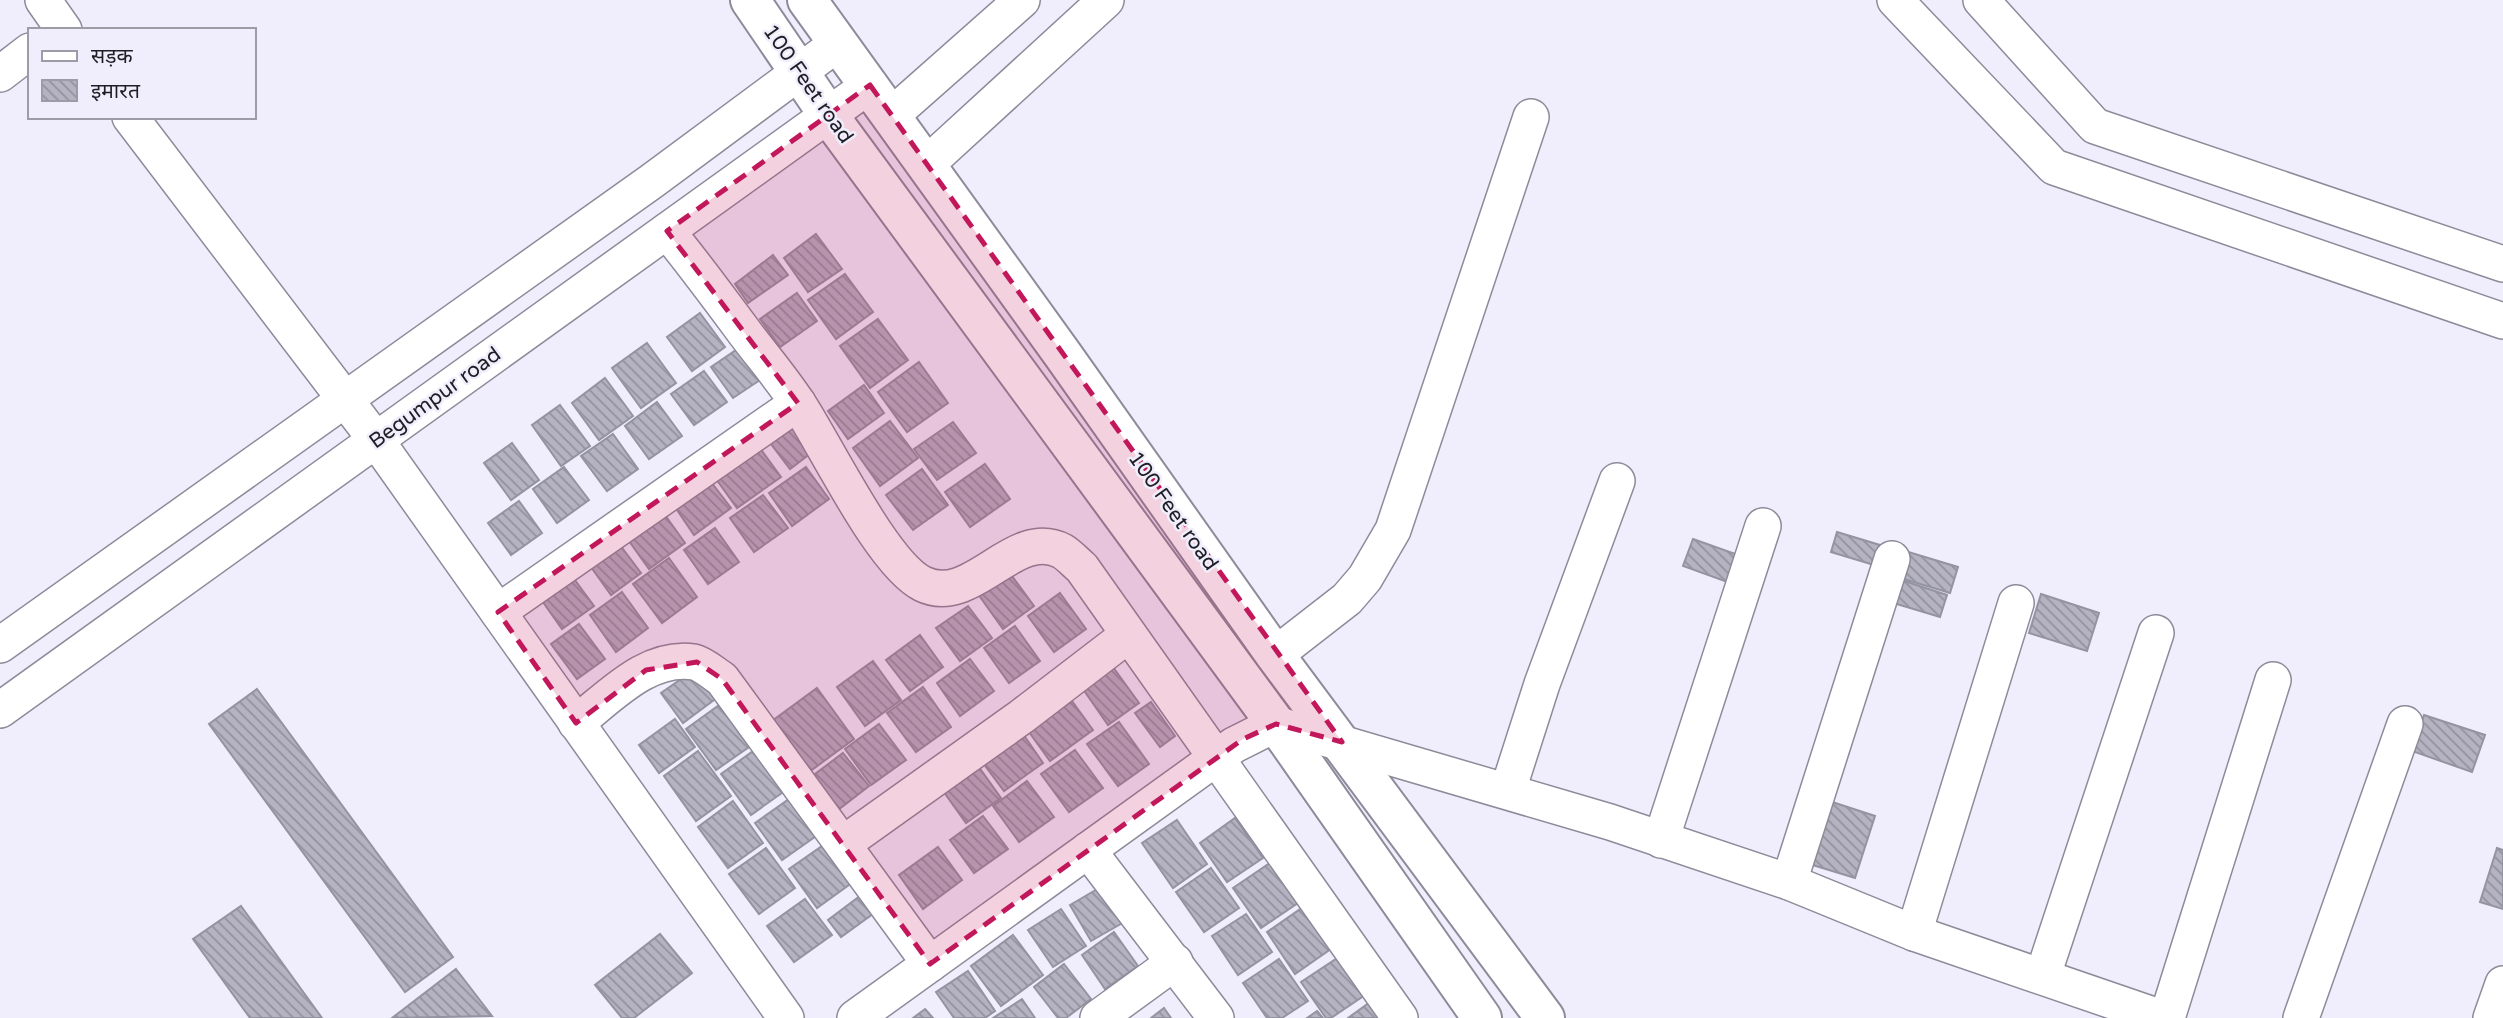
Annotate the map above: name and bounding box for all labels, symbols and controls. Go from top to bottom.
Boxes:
street label: 100 Feet road [758,20,858,148]
legend [28,28,256,119]
text: सड़क [91,44,133,69]
text: इमारत [91,79,141,104]
street label: Begumpur road [364,342,506,454]
street label: 100 Feet road [1123,447,1223,575]

